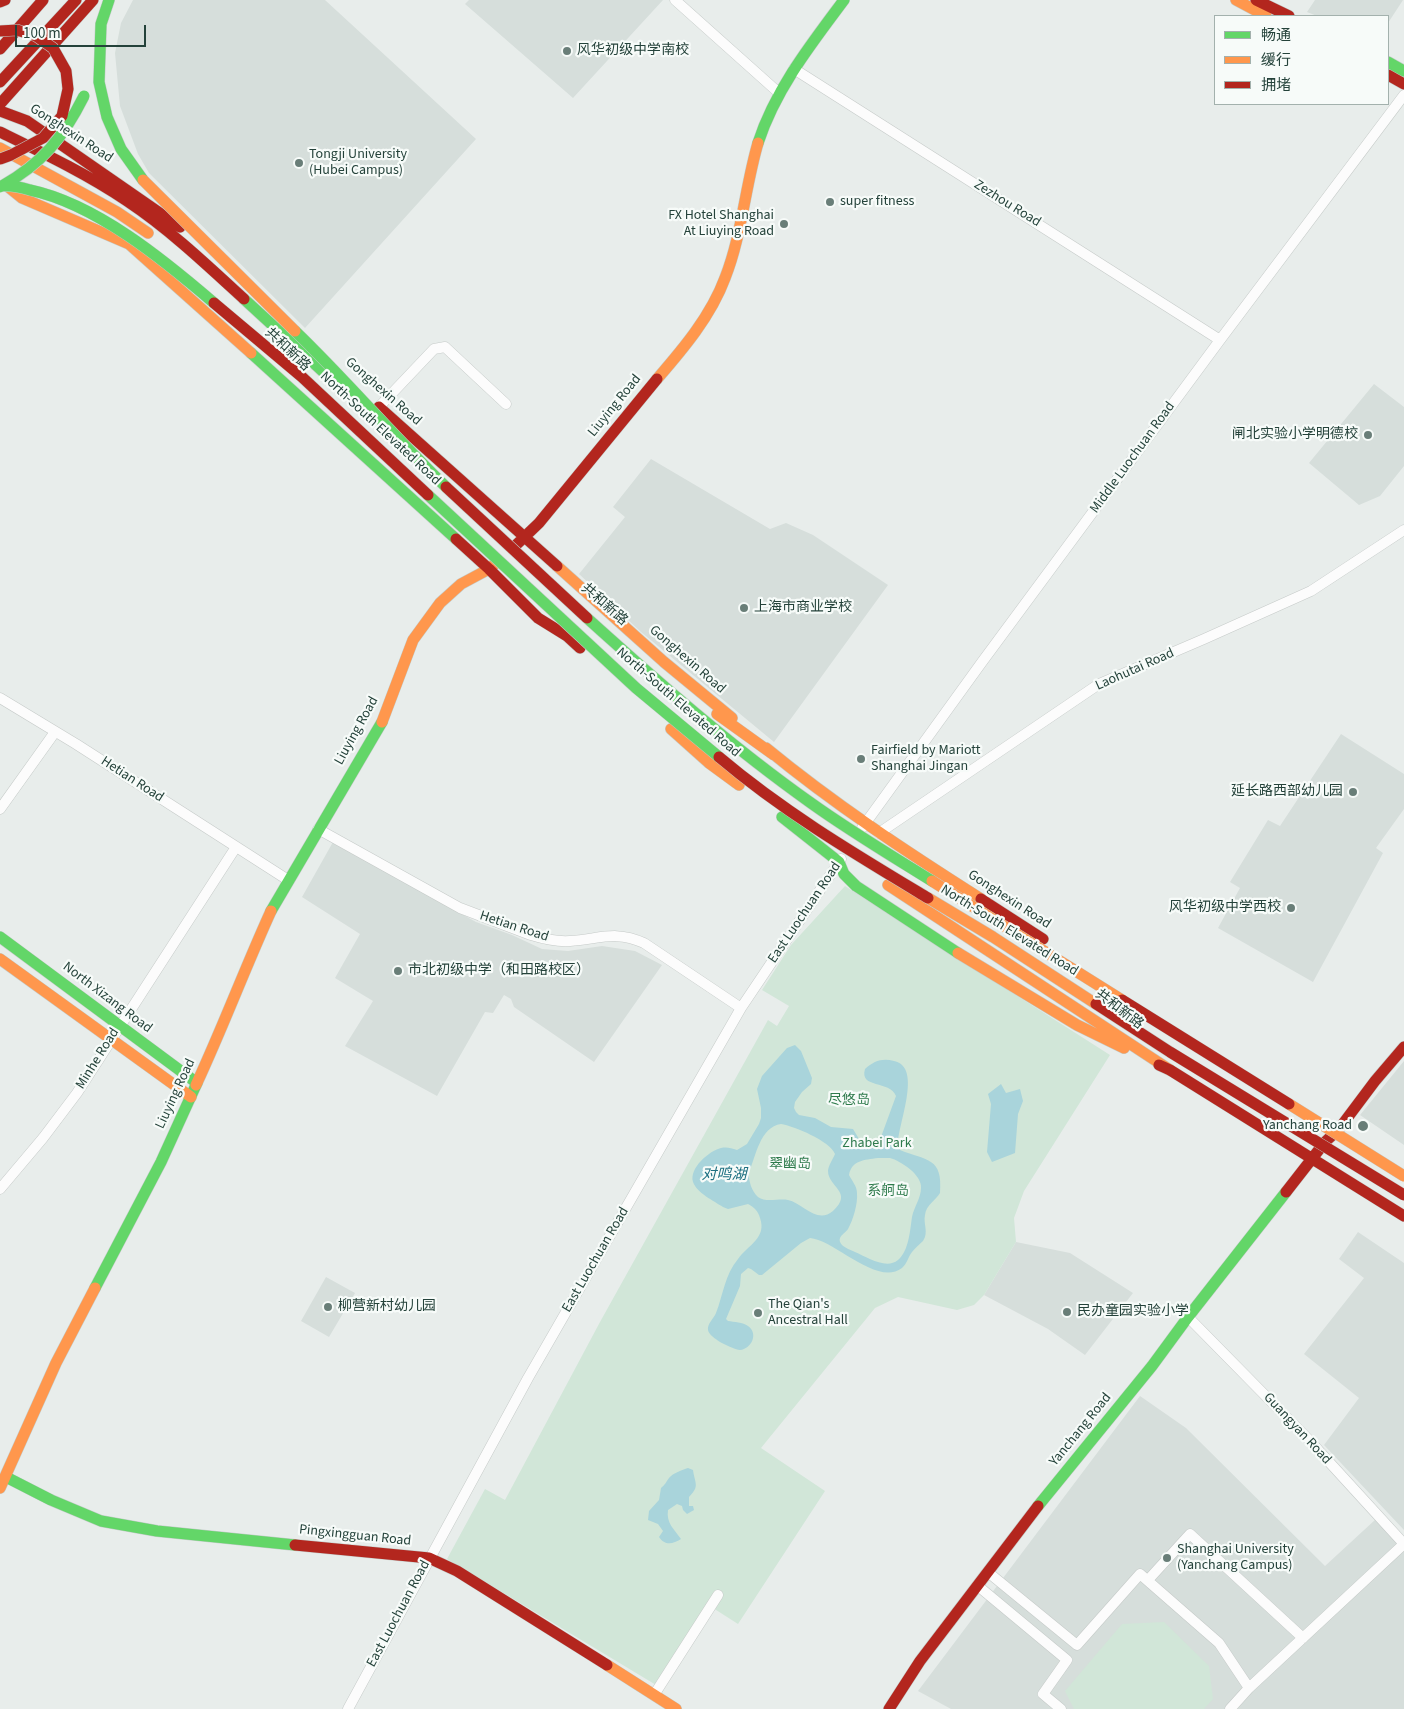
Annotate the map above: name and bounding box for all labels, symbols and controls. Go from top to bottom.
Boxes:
scale bar [18,15,149,47]
legend [1214,15,1389,105]
text: 100 m [23,23,61,44]
text: 畅通 [1261,25,1291,46]
place label: 风华初级中学南校 [577,43,689,59]
marker: 风华初级中学南校 [561,45,573,57]
text: 缓行 [1261,50,1291,71]
text: 拥堵 [1261,75,1291,96]
street label: Gonghexin Road [26,101,116,167]
place label: Tongji University (Hubei Campus) [309,147,407,180]
marker: Tongji University (Hubei Campus) [293,157,305,169]
street label: Zezhou Road [970,177,1044,231]
place label: super fitness [840,194,914,210]
marker: super fitness [824,196,836,208]
place label: FX Hotel Shanghai At Liuying Road [668,208,774,240]
marker: FX Hotel Shanghai At Liuying Road [778,218,790,230]
street label: 共和新路 [261,325,313,375]
street label: Gonghexin Road [341,354,425,430]
street label: North-South Elevated Road [316,369,444,489]
street label: Liuying Road [585,371,645,441]
street label: Middle Luochuan Road [1087,399,1179,517]
place label: 闸北实验小学明德校 [1232,427,1358,443]
marker: 闸北实验小学明德校 [1362,429,1374,441]
street label: 共和新路 [577,580,631,630]
place label: 上海市商业学校 [754,600,852,616]
marker: 上海市商业学校 [738,602,750,614]
street label: Gonghexin Road [645,622,729,698]
street label: North-South Elevated Road [612,645,744,761]
street label: Laohutai Road [1093,645,1177,695]
street label: Liuying Road [331,694,383,768]
place label: Fairfield by Mariott Shanghai Jingan [871,743,981,776]
street label: Hetian Road [97,753,167,807]
marker: Fairfield by Mariott Shanghai Jingan [855,753,867,765]
place label: 延长路西部幼儿园 [1231,784,1343,800]
marker: 延长路西部幼儿园 [1347,786,1359,798]
street label: East Luochuan Road [765,859,845,967]
street label: Gonghexin Road [964,867,1054,933]
street label: North-South Elevated Road [937,882,1081,980]
place label: 风华初级中学西校 [1169,900,1281,916]
marker: 风华初级中学西校 [1285,902,1297,914]
street label: Hetian Road [477,908,551,946]
street label: North Xizang Road [59,959,155,1037]
place label: 市北初级中学（和田路校区） [408,963,590,979]
marker: 市北初级中学（和田路校区） [392,965,404,977]
street label: 共和新路 [1092,986,1146,1034]
street label: Minhe Road [73,1025,123,1093]
street label: Liuying Road [152,1056,200,1132]
park label: 尽悠岛 [828,1093,870,1109]
place label: Yanchang Road [1263,1118,1352,1134]
marker: Yanchang Road [1356,1119,1370,1133]
park label: Zhabei Park [842,1136,912,1152]
park label: 翠幽岛 [769,1157,811,1173]
water label: 对鸣湖 [702,1167,746,1185]
park label: 系舸岛 [867,1184,909,1200]
street label: East Luochuan Road [559,1204,633,1316]
place label: The Qian's Ancestral Hall [768,1297,848,1330]
place label: 柳营新村幼儿园 [338,1299,436,1315]
marker: 柳营新村幼儿园 [322,1301,334,1313]
place label: 民办童园实验小学 [1077,1304,1189,1320]
marker: 民办童园实验小学 [1061,1306,1073,1318]
marker: The Qian's Ancestral Hall [752,1307,764,1319]
street label: Yanchang Road [1046,1390,1116,1470]
street label: Guangyan Road [1259,1390,1335,1468]
street label: Pingxingguan Road [298,1522,412,1550]
place label: Shanghai University (Yanchang Campus) [1177,1542,1294,1574]
marker: Shanghai University (Yanchang Campus) [1161,1552,1173,1564]
street label: East Luochuan Road [364,1558,434,1670]

